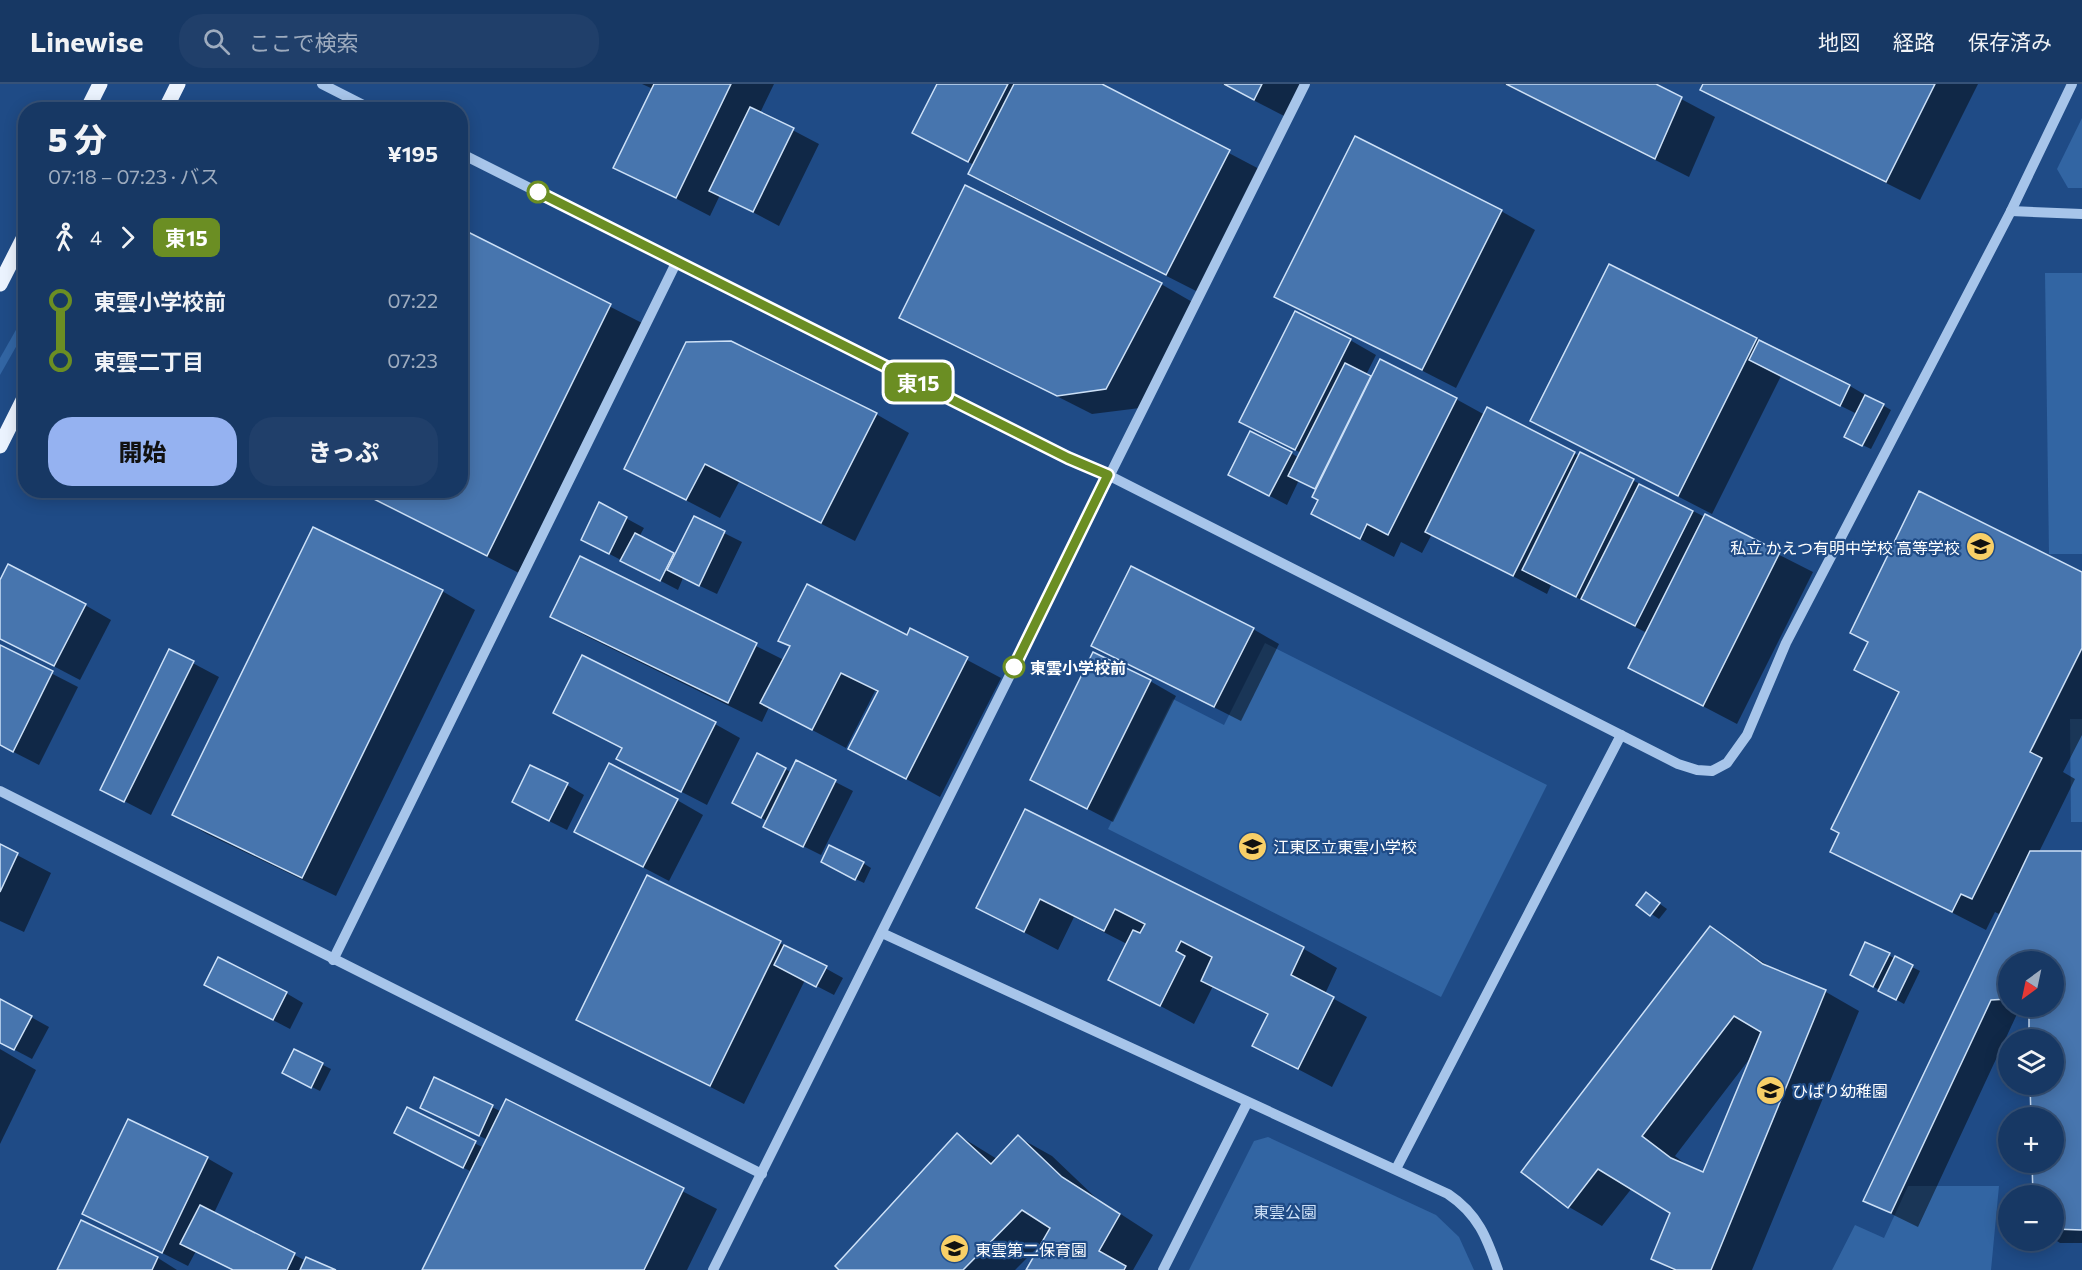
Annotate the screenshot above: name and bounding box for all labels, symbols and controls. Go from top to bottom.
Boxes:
search box [179,14,599,68]
text: Linewise [30,24,143,58]
icon: search [200,25,233,58]
text: ここで検索 [248,29,358,56]
text: 地図 [1818,29,1860,54]
text: 経路 [1893,29,1935,54]
text: 保存済み [1968,29,2052,54]
text: 5 分 [48,118,107,159]
text: ¥195 [388,140,438,167]
text: 07:18 – 07:23 · バス [48,164,220,188]
unlabelled marker [527,181,549,203]
icon: walk [48,221,81,254]
icon: forward [111,221,144,254]
text: 4 [90,225,102,249]
text: 東15 [165,225,208,250]
text: 東雲小学校前 [94,288,226,315]
text: 07:22 [388,288,438,312]
text: 東雲二丁目 [94,348,204,375]
text: 07:23 [387,348,438,372]
line badge: 東15 [884,362,952,402]
text: 東15 [897,370,939,395]
button: 開始 [48,417,237,486]
button: きっぷ [249,417,438,486]
school or university icon: 私立 かえつ有明中学校 高等学校 [1965,531,1997,563]
place label: 私立 かえつ有明中学校 高等学校 [1730,538,1960,557]
marker: 東雲小学校前 [1003,656,1025,678]
place label: 東雲小学校前 [1030,658,1126,677]
school or university icon: 江東区立東雲小学校 [1236,830,1268,862]
place label: 江東区立東雲小学校 [1273,837,1417,856]
north arrow [1998,951,2064,1017]
map controls [1998,951,2064,1251]
button: layers [1998,1029,2064,1095]
school or university icon: ひばり幼稚園 [1755,1074,1787,1106]
place label: ひばり幼稚園 [1792,1081,1888,1100]
button: + [1998,1107,2064,1173]
button: − [1998,1185,2064,1251]
park label: 東雲公園 [1253,1202,1317,1221]
school or university icon: 東雲第二保育園 [938,1233,970,1265]
place label: 東雲第二保育園 [975,1240,1087,1259]

